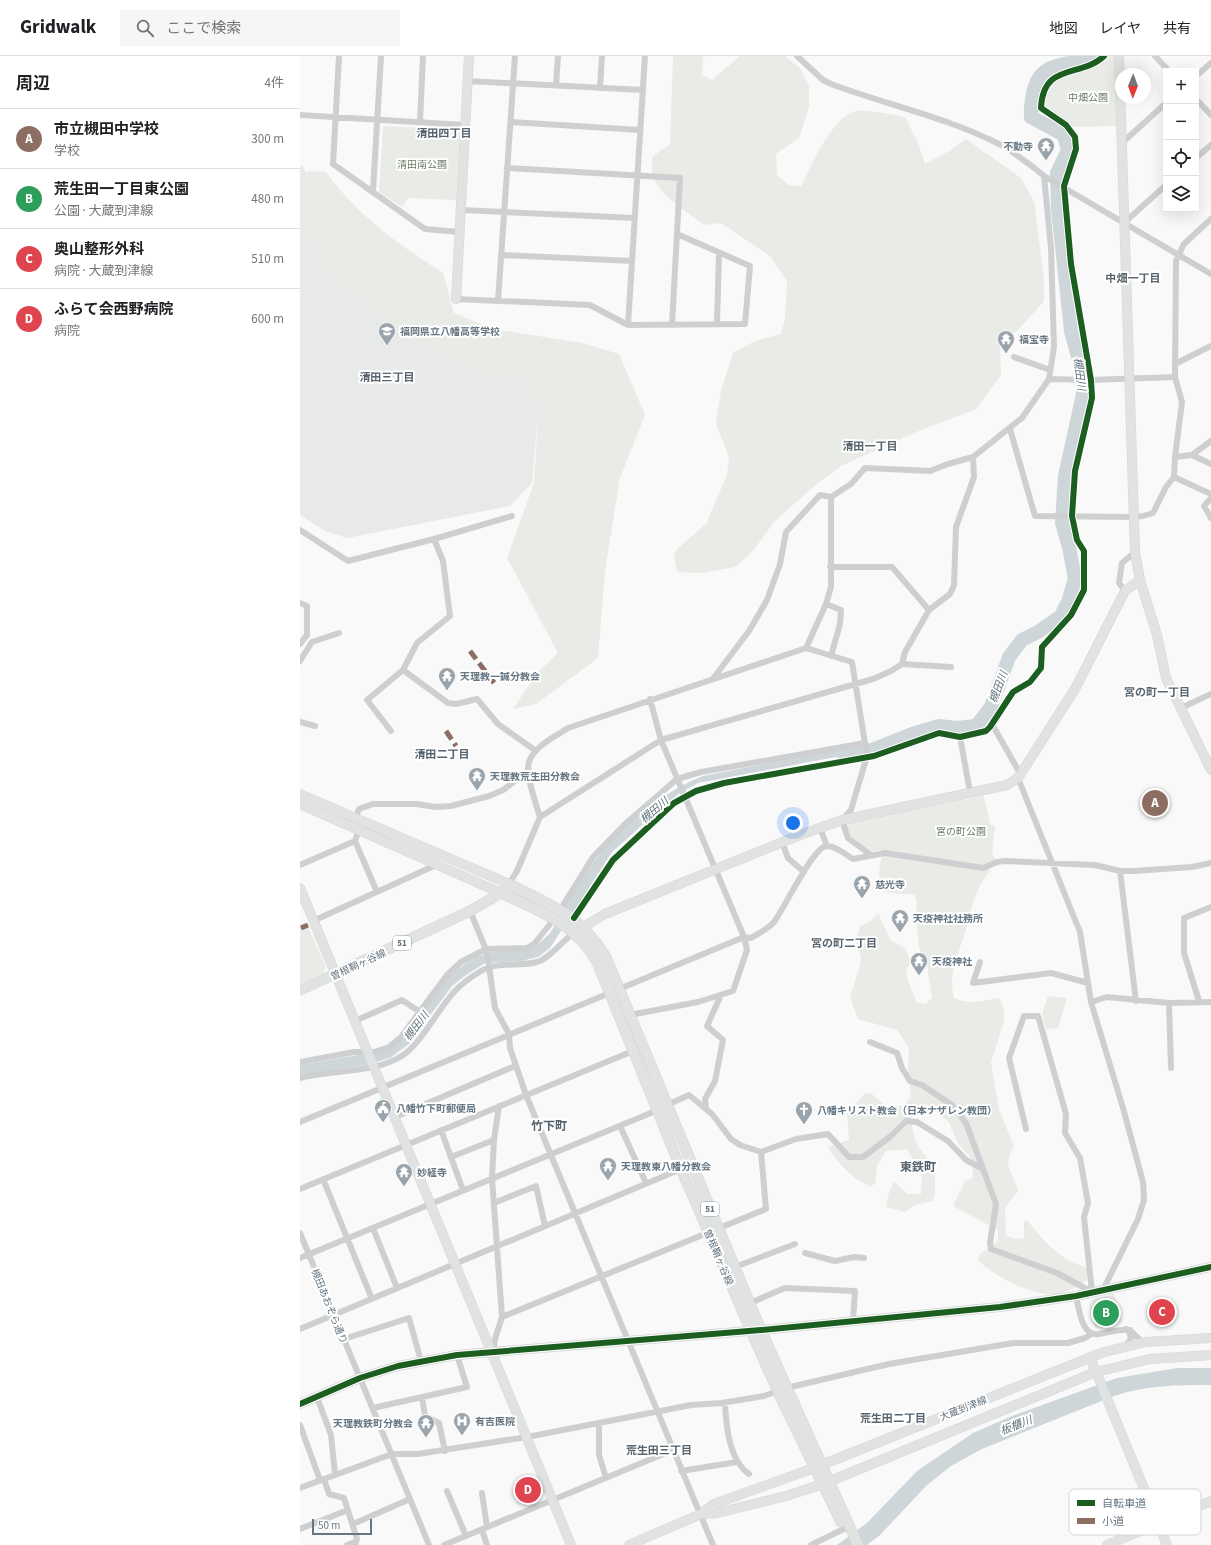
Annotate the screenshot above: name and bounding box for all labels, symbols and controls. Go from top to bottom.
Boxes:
search box [120,10,400,46]
text: Gridwalk [20,14,96,41]
icon: search [134,17,156,39]
text: ここで検索 [166,18,241,39]
text: 地図 [1049,19,1077,39]
text: レイヤ [1099,19,1141,39]
text: 共有 [1163,19,1191,39]
north arrow [1115,68,1151,104]
map controls [1163,68,1199,212]
button: + [1163,68,1199,104]
text: 周辺 [16,72,50,96]
text: 4件 [265,74,284,92]
park label: 中畑公園 [1068,91,1108,105]
button: − [1163,104,1199,140]
text: 市立槻田中学校 [54,119,159,140]
district label: 清田四丁目 [417,126,472,141]
text: A [25,130,33,148]
text: 300 m [251,130,284,148]
temple icon: 不動寺 [1036,136,1056,161]
place label: 不動寺 [1003,140,1033,154]
button: locate [1163,140,1199,176]
text: 学校 [54,142,80,160]
park label: 清田南公園 [397,158,447,172]
button: layers [1163,176,1199,212]
text: 荒生田一丁目東公園 [54,179,189,200]
text: B [25,190,33,208]
text: 480 m [251,190,284,208]
text: 公園 · 大蔵到津線 [54,202,153,220]
text: 奥山整形外科 [54,239,144,260]
text: C [25,250,33,268]
text: 510 m [251,250,284,268]
text: 病院 · 大蔵到津線 [54,262,153,280]
district label: 中畑一丁目 [1106,271,1161,286]
text: ふらて会西野病院 [54,299,174,320]
text: D [25,310,33,328]
text: 600 m [251,310,284,328]
school or university icon: 福岡県立八幡高等学校 [377,321,397,346]
text: 病院 [54,322,80,340]
place label: 福岡県立八幡高等学校 [400,325,500,339]
temple icon: 福宝寺 [996,329,1016,354]
place label: 福宝寺 [1019,333,1049,347]
water label: 槻田川 [1070,357,1089,392]
district label: 清田三丁目 [360,370,415,385]
district label: 清田一丁目 [843,439,898,454]
temple icon: 天理教一誠分教会 [437,666,457,691]
water label: 槻田川 [986,668,1012,705]
place label: 天理教一誠分教会 [460,670,540,684]
district label: 宮の町一丁目 [1124,685,1190,700]
district label: 清田二丁目 [415,747,470,762]
temple icon: 天理教荒生田分教会 [467,766,487,791]
place label: 天理教荒生田分教会 [490,770,580,784]
pin: A [1142,788,1168,818]
water label: 槻田川 [637,793,672,827]
your location [783,813,803,833]
park label: 宮の町公園 [936,825,986,839]
temple icon: 慈光寺 [852,874,872,899]
place label: 慈光寺 [875,878,905,892]
temple icon: 天疫神社社務所 [890,908,910,933]
place label: 天疫神社社務所 [913,912,983,926]
road number: 51 [393,936,411,950]
district label: 宮の町二丁目 [811,936,877,951]
street label: 曽根鞘ヶ谷線 [328,946,389,984]
temple icon: 天疫神社 [909,951,929,976]
place label: 天疫神社 [932,955,973,969]
water label: 槻田川 [400,1008,433,1044]
public building icon: 八幡竹下町郵便局 [373,1098,393,1123]
church icon: 八幡キリスト教会（日本ナザレン教団） [794,1100,814,1125]
place label: 八幡竹下町郵便局 [396,1102,476,1116]
place label: 八幡キリスト教会（日本ナザレン教団） [817,1104,997,1118]
district label: 竹下町 [531,1118,567,1135]
temple icon: 天理教東八幡分教会 [598,1156,618,1181]
district label: 東鉄町 [900,1159,936,1176]
place label: 天理教東八幡分教会 [621,1160,711,1174]
temple icon: 妙経寺 [394,1162,414,1187]
place label: 妙経寺 [417,1166,447,1180]
road number: 51 [701,1202,719,1216]
street label: 曽根鞘ヶ谷線 [700,1227,736,1288]
street label: 槻田あおぞら通り [308,1267,351,1346]
pin: C [1149,1297,1175,1327]
pin: B [1093,1298,1119,1328]
street label: 大蔵到津線 [938,1393,989,1425]
hospital icon: 有吉医院 [452,1411,472,1436]
district label: 荒生田二丁目 [860,1411,926,1426]
water label: 板櫃川 [998,1412,1035,1438]
temple icon: 天理教鉄町分教会 [416,1413,436,1438]
place label: 有吉医院 [475,1415,515,1429]
place label: 天理教鉄町分教会 [333,1417,413,1431]
district label: 荒生田三丁目 [626,1443,692,1458]
pin: D [515,1475,541,1505]
legend [1069,1489,1201,1535]
text: 自転車道 [1102,1496,1146,1511]
text: 小道 [1102,1514,1124,1529]
scale bar [312,1517,372,1536]
text: 50 m [318,1518,340,1533]

